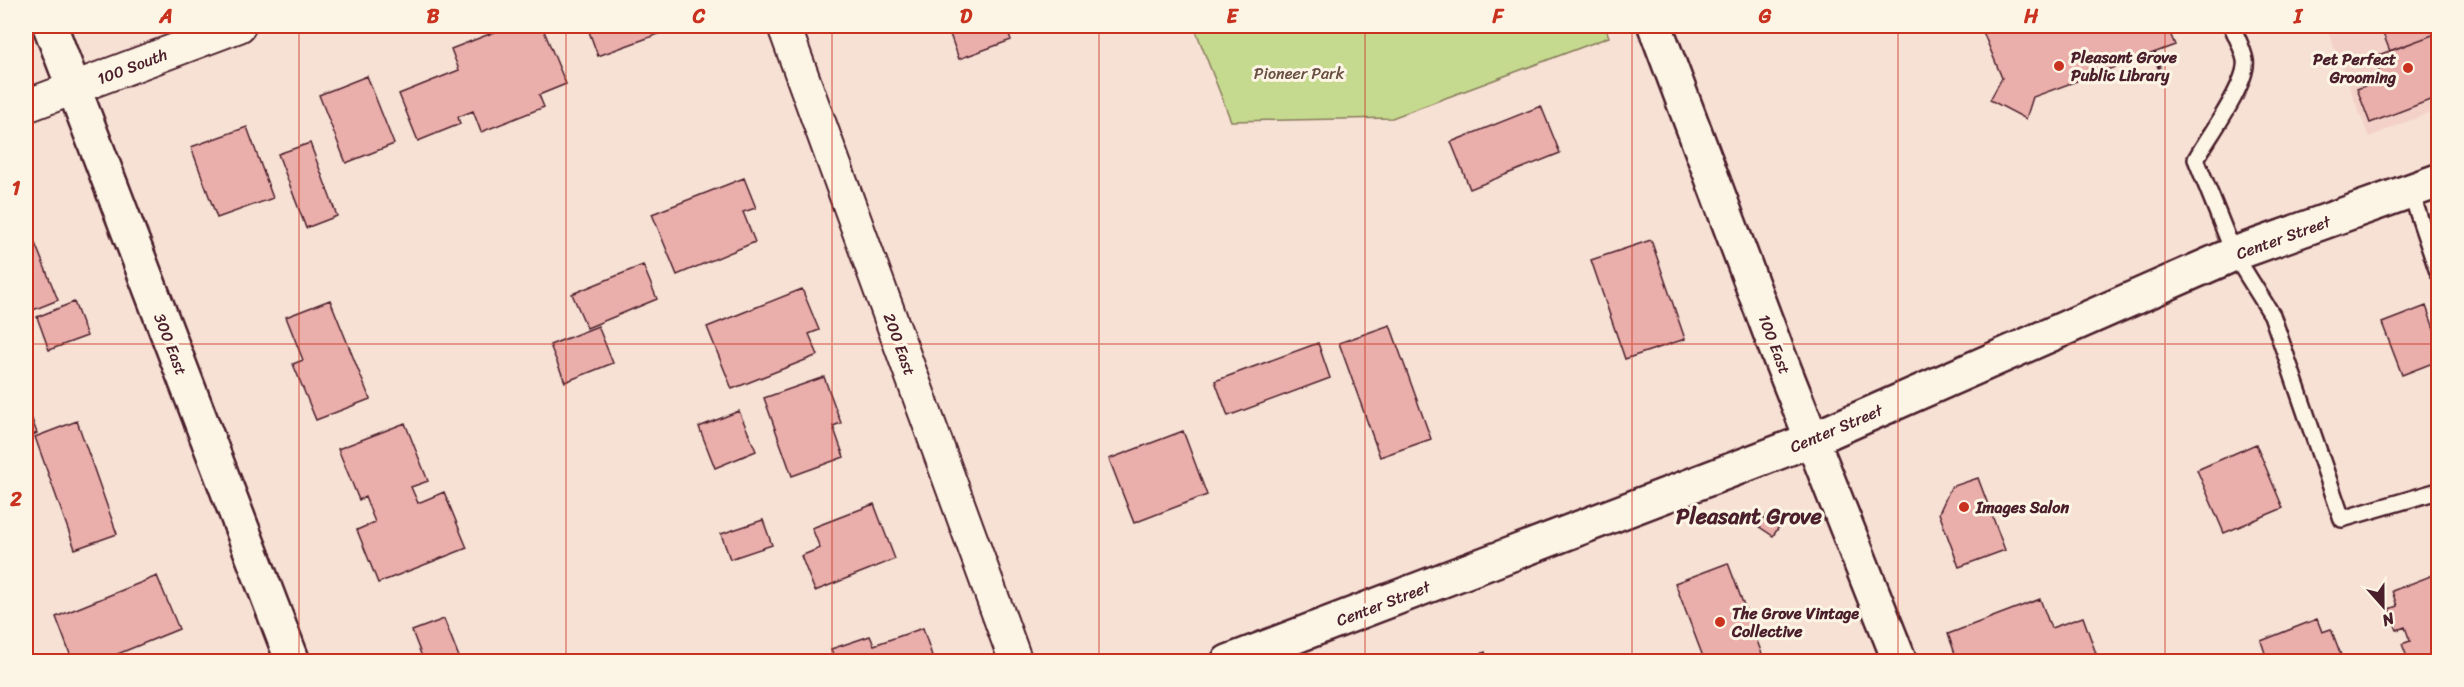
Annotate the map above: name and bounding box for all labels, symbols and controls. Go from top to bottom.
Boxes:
text: A [158,0,173,34]
text: B [427,0,440,34]
text: C [692,0,706,34]
text: D [960,0,973,34]
text: E [1226,0,1239,34]
text: F [1492,0,1505,34]
text: G [1758,0,1772,34]
text: H [2023,0,2039,34]
text: I [2293,0,2304,34]
street label: 100 South [93,40,172,93]
place label: Pleasant Grove Public Library [2071,43,2178,90]
place label: Pet Perfect Grooming [2313,45,2397,92]
park label: Pioneer Park [1254,59,1345,88]
marker: Pleasant Grove Public Library [2052,59,2066,73]
marker: Pet Perfect Grooming [2401,61,2415,75]
text: 1 [12,171,21,206]
street label: Center Street [2232,207,2335,268]
street label: 300 East [145,309,196,379]
street label: 200 East [875,309,924,380]
street label: 100 East [1750,310,1799,379]
street label: Center Street [1785,396,1888,461]
text: 2 [9,482,22,517]
place label: Images Salon [1975,493,2069,522]
district label: Pleasant Grove [1676,497,1823,536]
marker: Images Salon [1957,500,1971,514]
street label: Center Street [1332,572,1435,635]
north arrow [2353,576,2413,636]
place label: The Grove Vintage Collective [1731,599,1859,646]
text: N [2377,604,2400,635]
marker: The Grove Vintage Collective [1713,615,1727,629]

